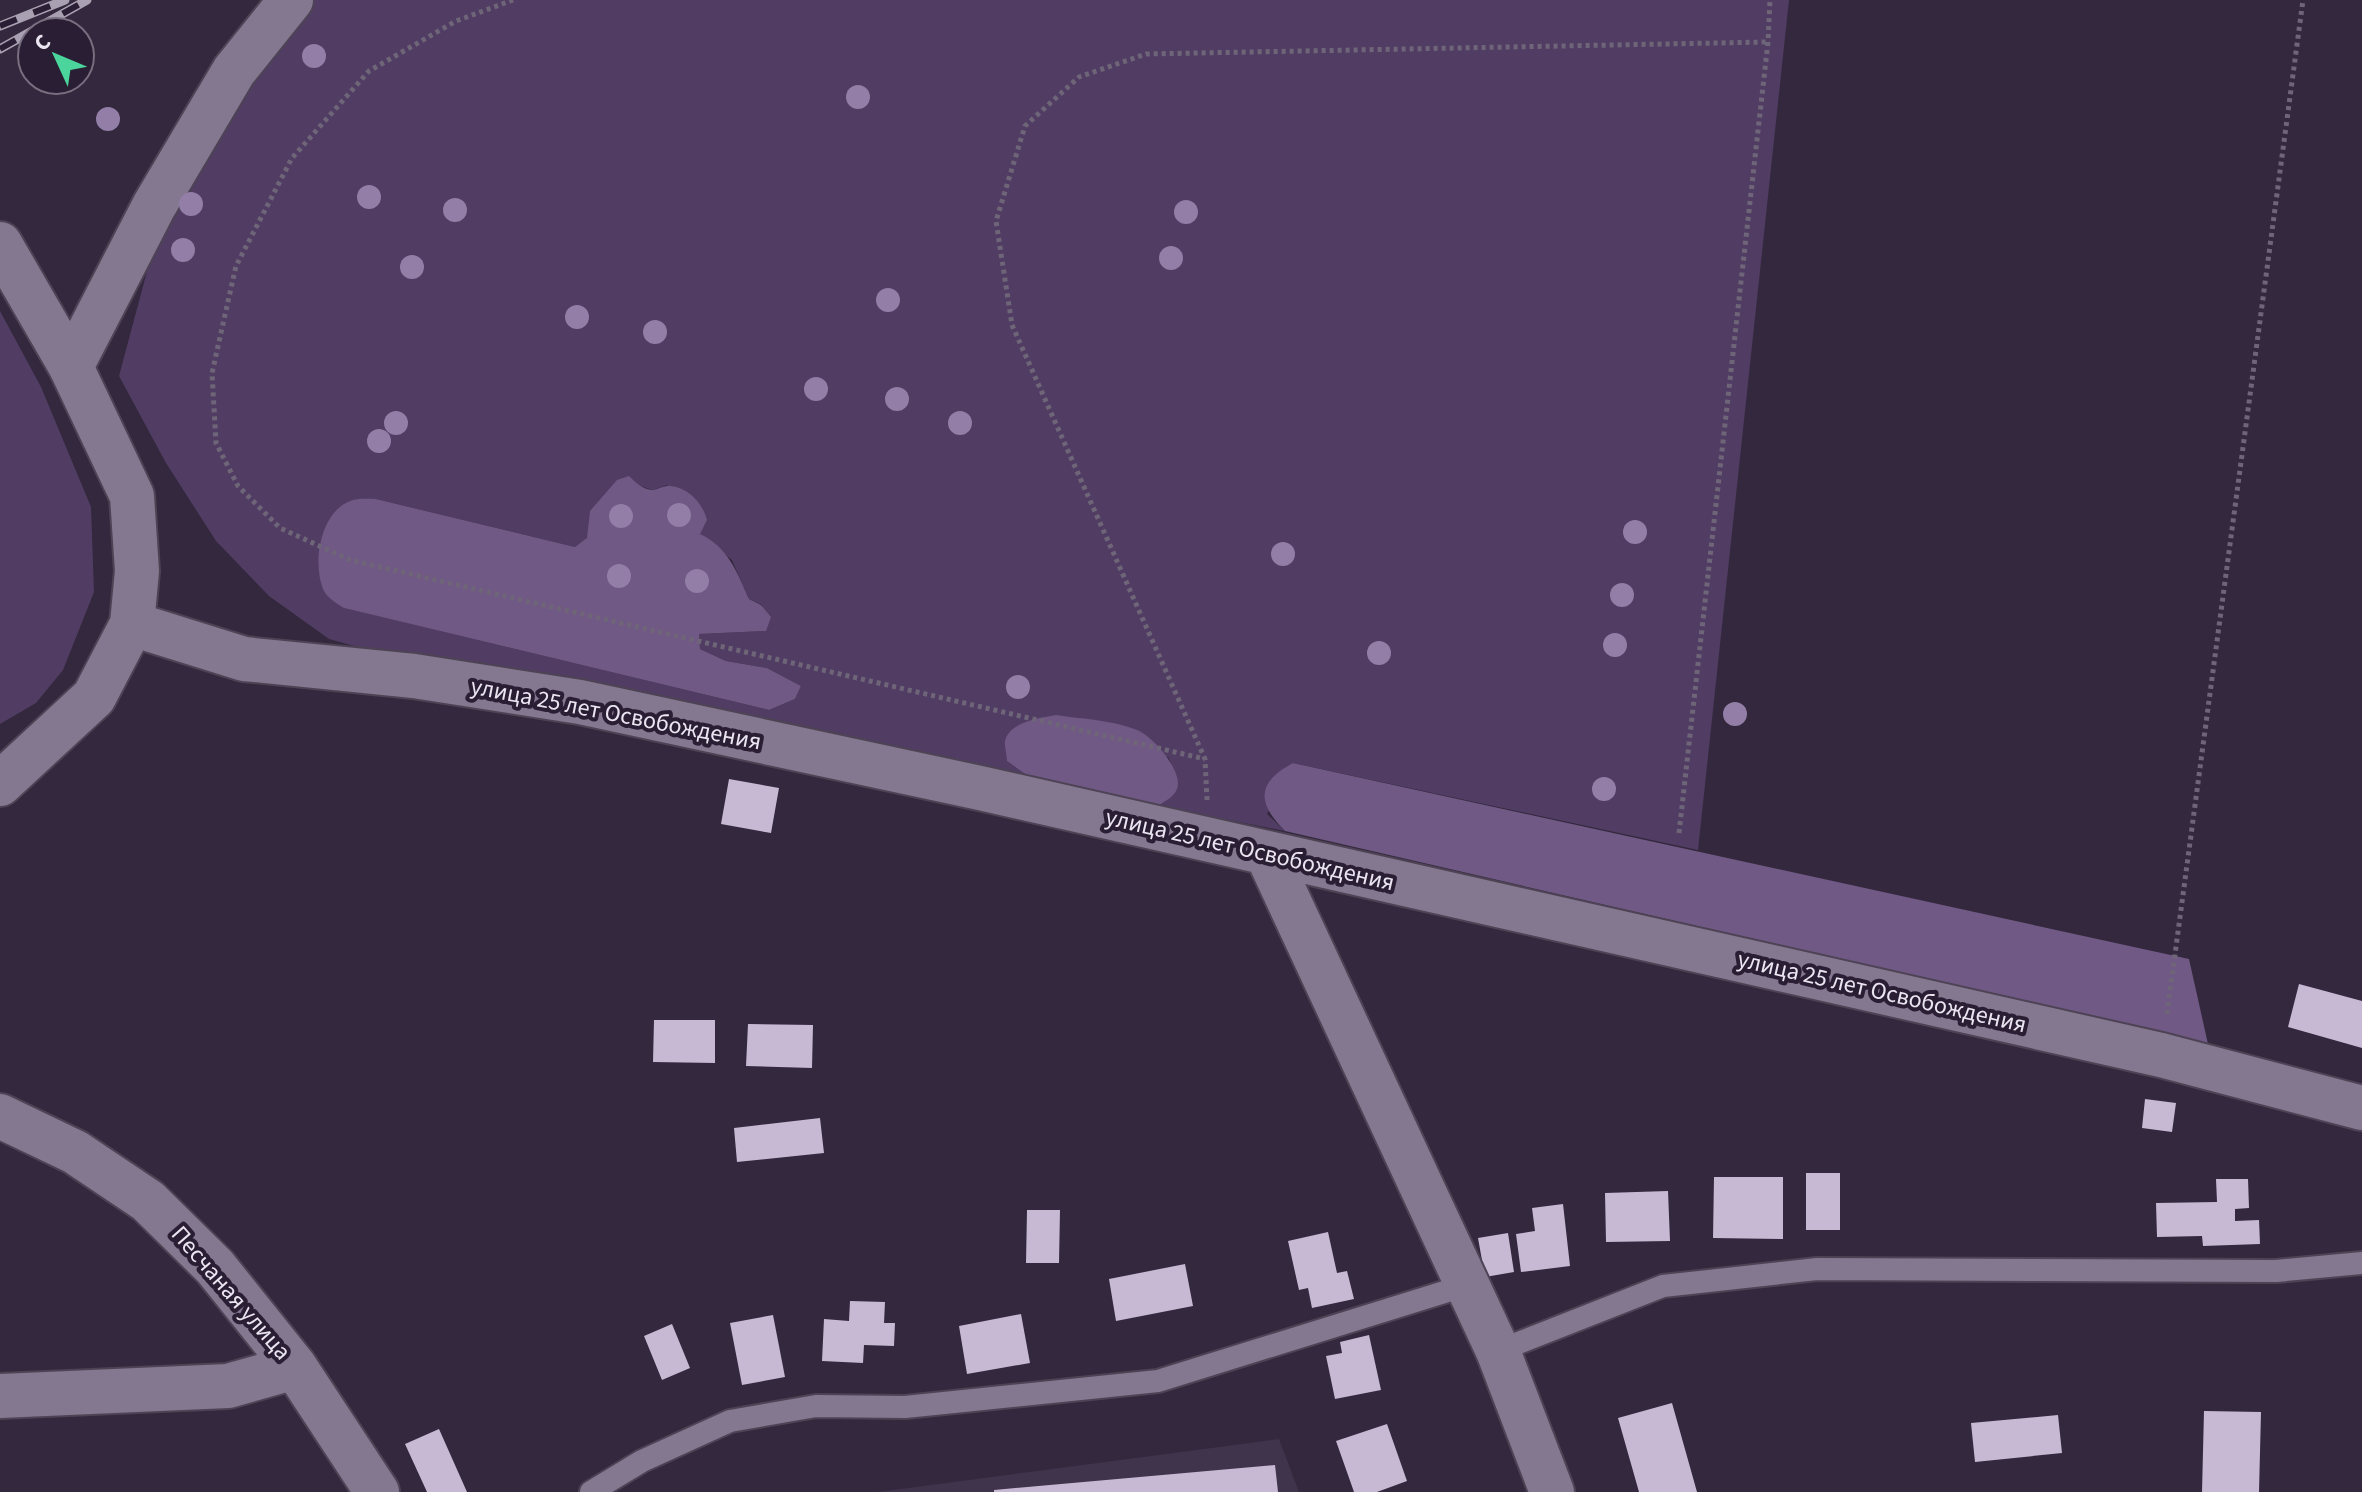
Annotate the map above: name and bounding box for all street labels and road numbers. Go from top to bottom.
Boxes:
street label: улица 25 лет Освобождения [468,669,764,759]
street label: улица 25 лет Освобождения [1102,800,1398,900]
street label: улица 25 лет Освобождения [1734,942,2030,1042]
street label: Песчаная улица [163,1218,299,1368]

